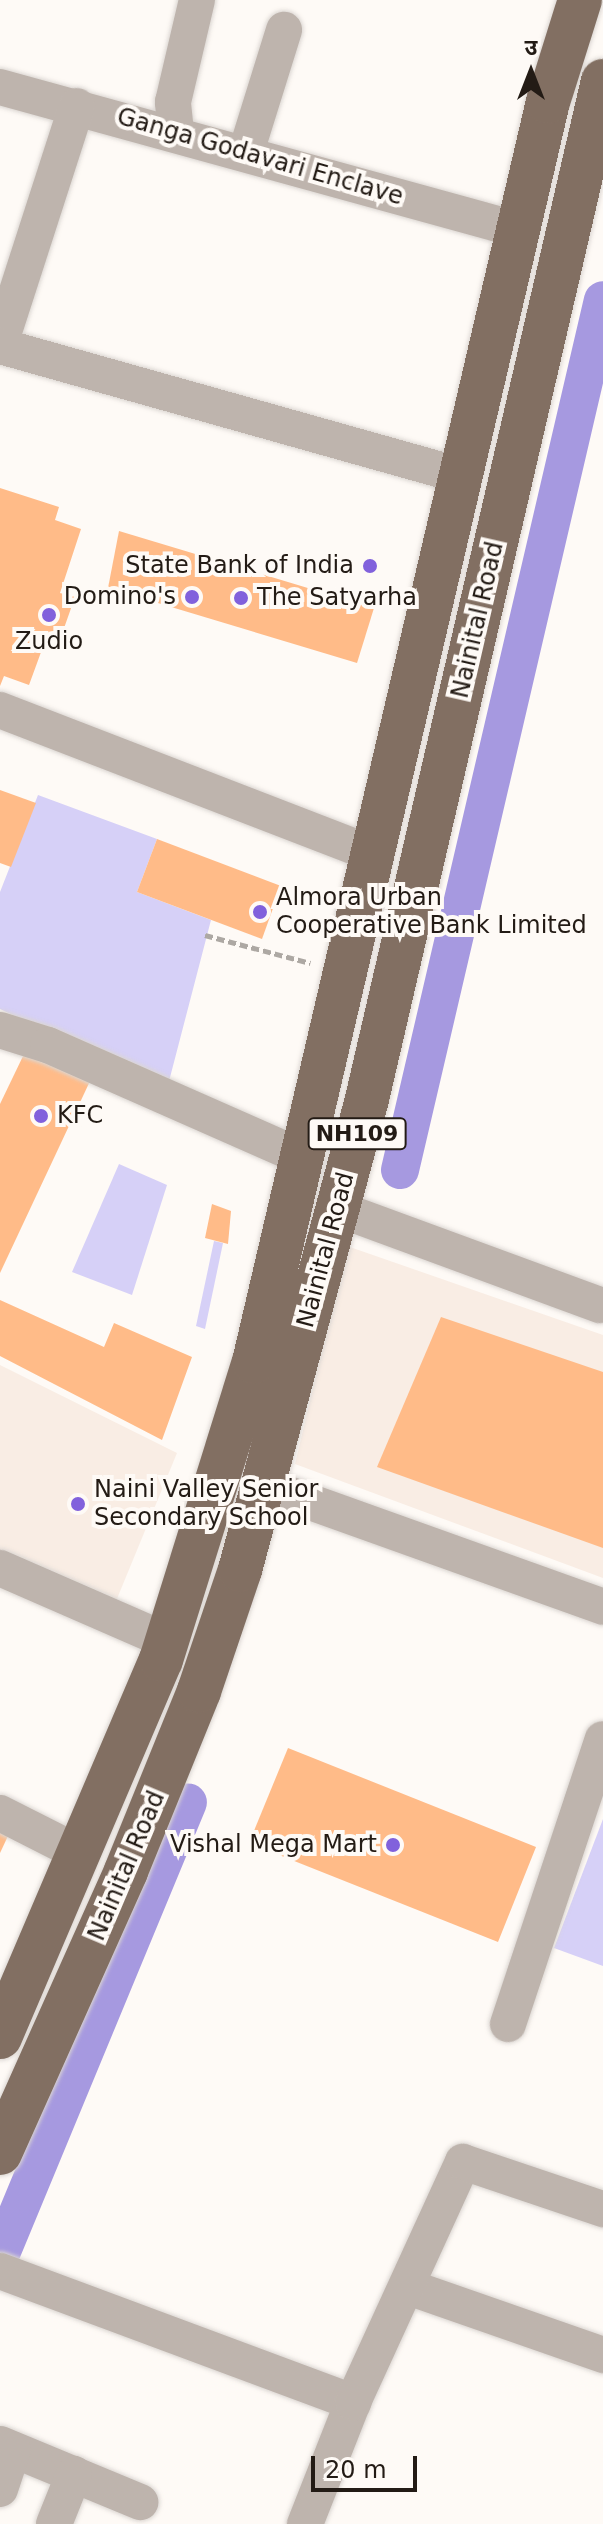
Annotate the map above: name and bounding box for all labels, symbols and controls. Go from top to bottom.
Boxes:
north arrow [491,32,571,112]
text: उ [525,35,537,60]
street label: Ganga Godavari Enclave [114,102,406,212]
street label: Nainital Road [446,539,510,701]
place label: State Bank of India [125,552,354,580]
marker: State Bank of India [361,557,379,575]
place label: Domino's [64,583,176,611]
place label: The Satyarha [257,584,417,612]
marker: Domino's [183,588,201,606]
marker: The Satyarha [232,589,250,607]
marker: Zudio [40,606,58,624]
place label: Zudio [15,628,83,656]
place label: Almora Urban Cooperative Bank Limited [276,884,587,940]
marker: Almora Urban Cooperative Bank Limited [251,903,269,921]
place label: KFC [57,1102,103,1130]
marker: KFC [32,1107,50,1125]
road number: NH109 [307,1116,407,1152]
street label: Nainital Road [291,1169,361,1331]
place label: Naini Valley Senior Secondary School [94,1476,318,1532]
marker: Naini Valley Senior Secondary School [69,1495,87,1513]
street label: Nainital Road [83,1787,171,1945]
place label: Vishal Mega Mart [170,1831,377,1859]
marker: Vishal Mega Mart [384,1836,402,1854]
scale bar [315,2440,421,2490]
text: 20 m [325,2456,387,2484]

